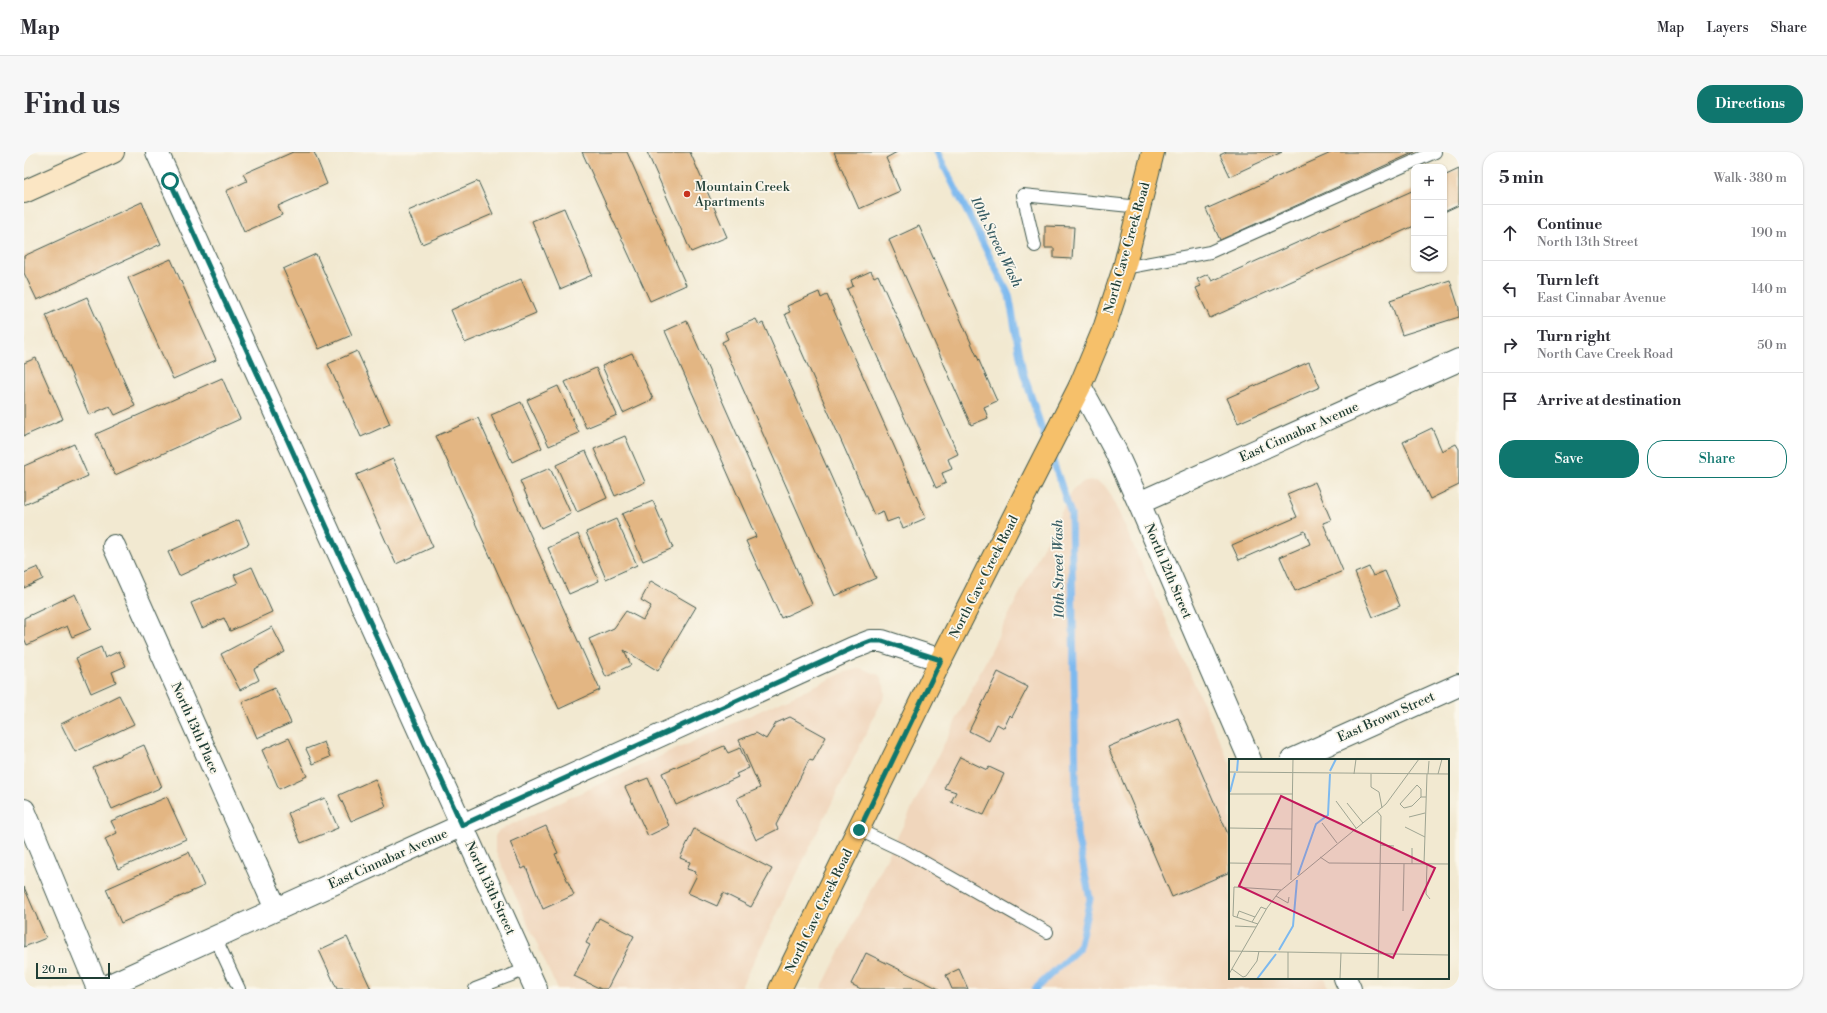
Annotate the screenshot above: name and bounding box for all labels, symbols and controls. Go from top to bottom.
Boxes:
text: Map [20,16,60,40]
text: Map [1657,19,1684,37]
text: Layers [1706,19,1749,37]
text: Share [1771,19,1807,37]
button: Directions [1697,85,1803,123]
text: Find us [24,87,120,122]
map controls [1411,164,1447,272]
button: + [1411,164,1447,200]
text: 5 min [1499,167,1544,189]
text: Walk · 380 m [1713,170,1787,186]
route start [161,172,179,190]
place label: Mountain Creek Apartments [694,179,791,210]
street label: North Cave Creek Road [1101,180,1154,316]
marker: Mountain Creek Apartments [682,189,692,199]
water label: 10th Street Wash [966,194,1026,291]
button: − [1411,200,1447,236]
text: Continue [1537,215,1602,234]
icon: ahead [1499,222,1521,244]
text: 190 m [1751,225,1787,241]
text: North 13th Street [1537,234,1638,250]
button: layers [1411,236,1447,272]
text: Turn left [1537,271,1599,290]
icon: left [1499,278,1521,300]
text: 140 m [1751,281,1787,297]
text: East Cinnabar Avenue [1537,290,1666,306]
text: Turn right [1537,327,1611,346]
icon: right [1499,334,1521,356]
text: 50 m [1757,337,1787,353]
text: North Cave Creek Road [1537,346,1673,362]
icon: arrive [1499,390,1521,412]
text: Arrive at destination [1537,391,1681,410]
street label: East Cinnabar Avenue [1237,398,1362,466]
button: Save [1499,440,1639,478]
button: Share [1647,440,1787,478]
street label: North Cave Creek Road [946,512,1022,641]
water label: 10th Street Wash [1049,519,1069,619]
street label: North 12th Street [1141,521,1195,621]
street label: North 13th Place [168,680,222,777]
street label: East Brown Street [1335,688,1438,746]
inset map [1229,759,1449,979]
route end [850,821,868,839]
street label: East Cinnabar Avenue [326,825,451,893]
street label: North 13th Street [461,839,519,938]
street label: North Cave Creek Road [782,846,856,976]
scale bar [36,961,110,980]
text: 20 m [42,963,67,977]

